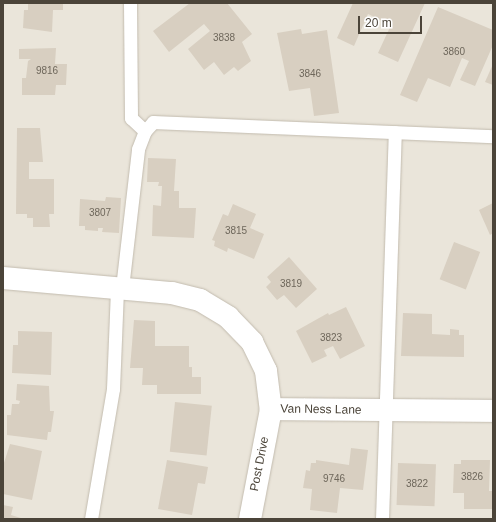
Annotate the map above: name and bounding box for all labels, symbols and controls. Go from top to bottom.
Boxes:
scale bar [360,8,424,34]
text: 20 m [365,16,392,30]
house number: 3838 [213,32,235,44]
house number: 3860 [443,46,465,58]
house number: 9816 [36,65,58,77]
house number: 3846 [299,68,321,80]
house number: 3807 [89,207,111,219]
house number: 3815 [225,225,247,237]
house number: 3819 [280,278,302,290]
house number: 3823 [320,332,342,344]
street label: Van Ness Lane [280,402,362,418]
street label: Post Drive [248,435,272,493]
house number: 3826 [461,471,483,483]
house number: 9746 [323,473,345,485]
house number: 3822 [406,478,428,490]

